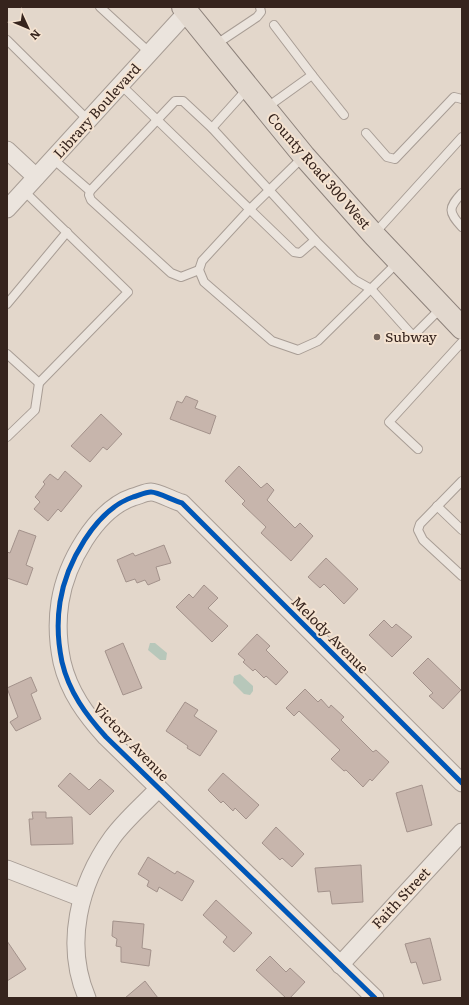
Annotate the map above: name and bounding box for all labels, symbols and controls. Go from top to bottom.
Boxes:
north arrow [8,8,48,48]
text: N [27,27,45,45]
street label: Library Boulevard [48,58,145,162]
street label: County Road 300 West [264,108,376,233]
place label: Subway [385,326,438,346]
marker: Subway [372,332,382,342]
street label: Melody Avenue [288,591,374,677]
street label: Victory Avenue [89,698,174,785]
street label: Faith Street [366,862,434,933]

